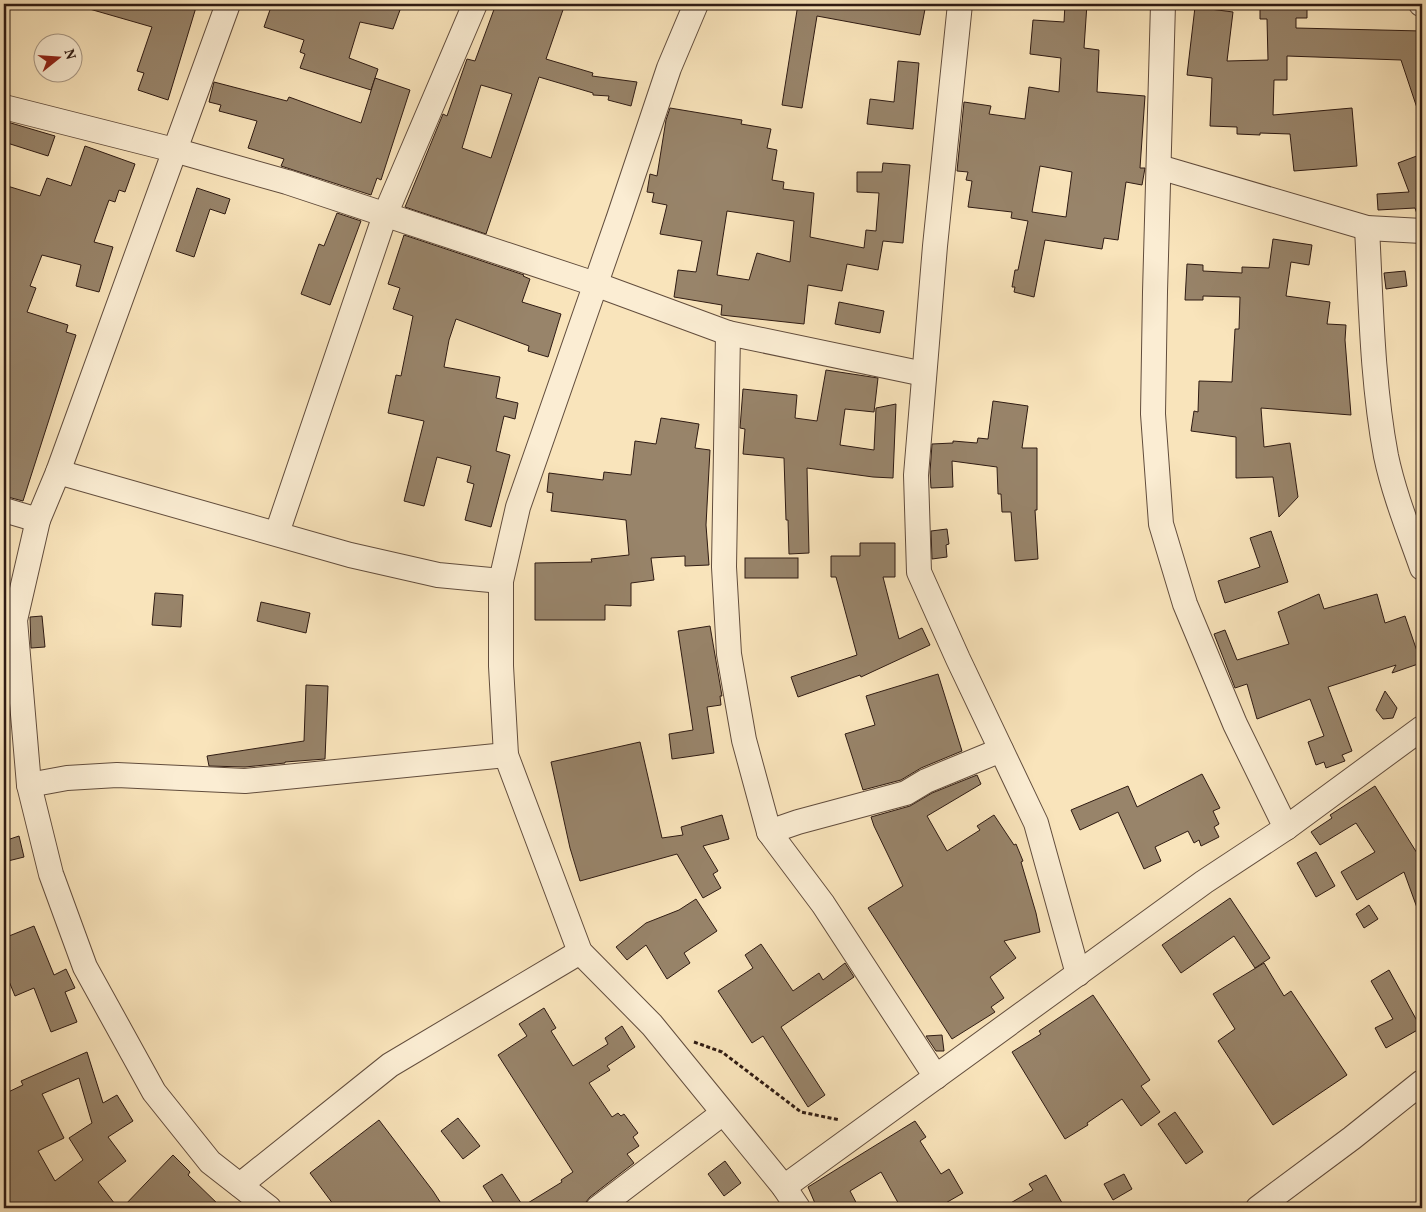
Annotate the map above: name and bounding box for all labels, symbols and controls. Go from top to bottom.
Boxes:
north arrow [32,32,82,82]
text: N [58,47,80,62]

